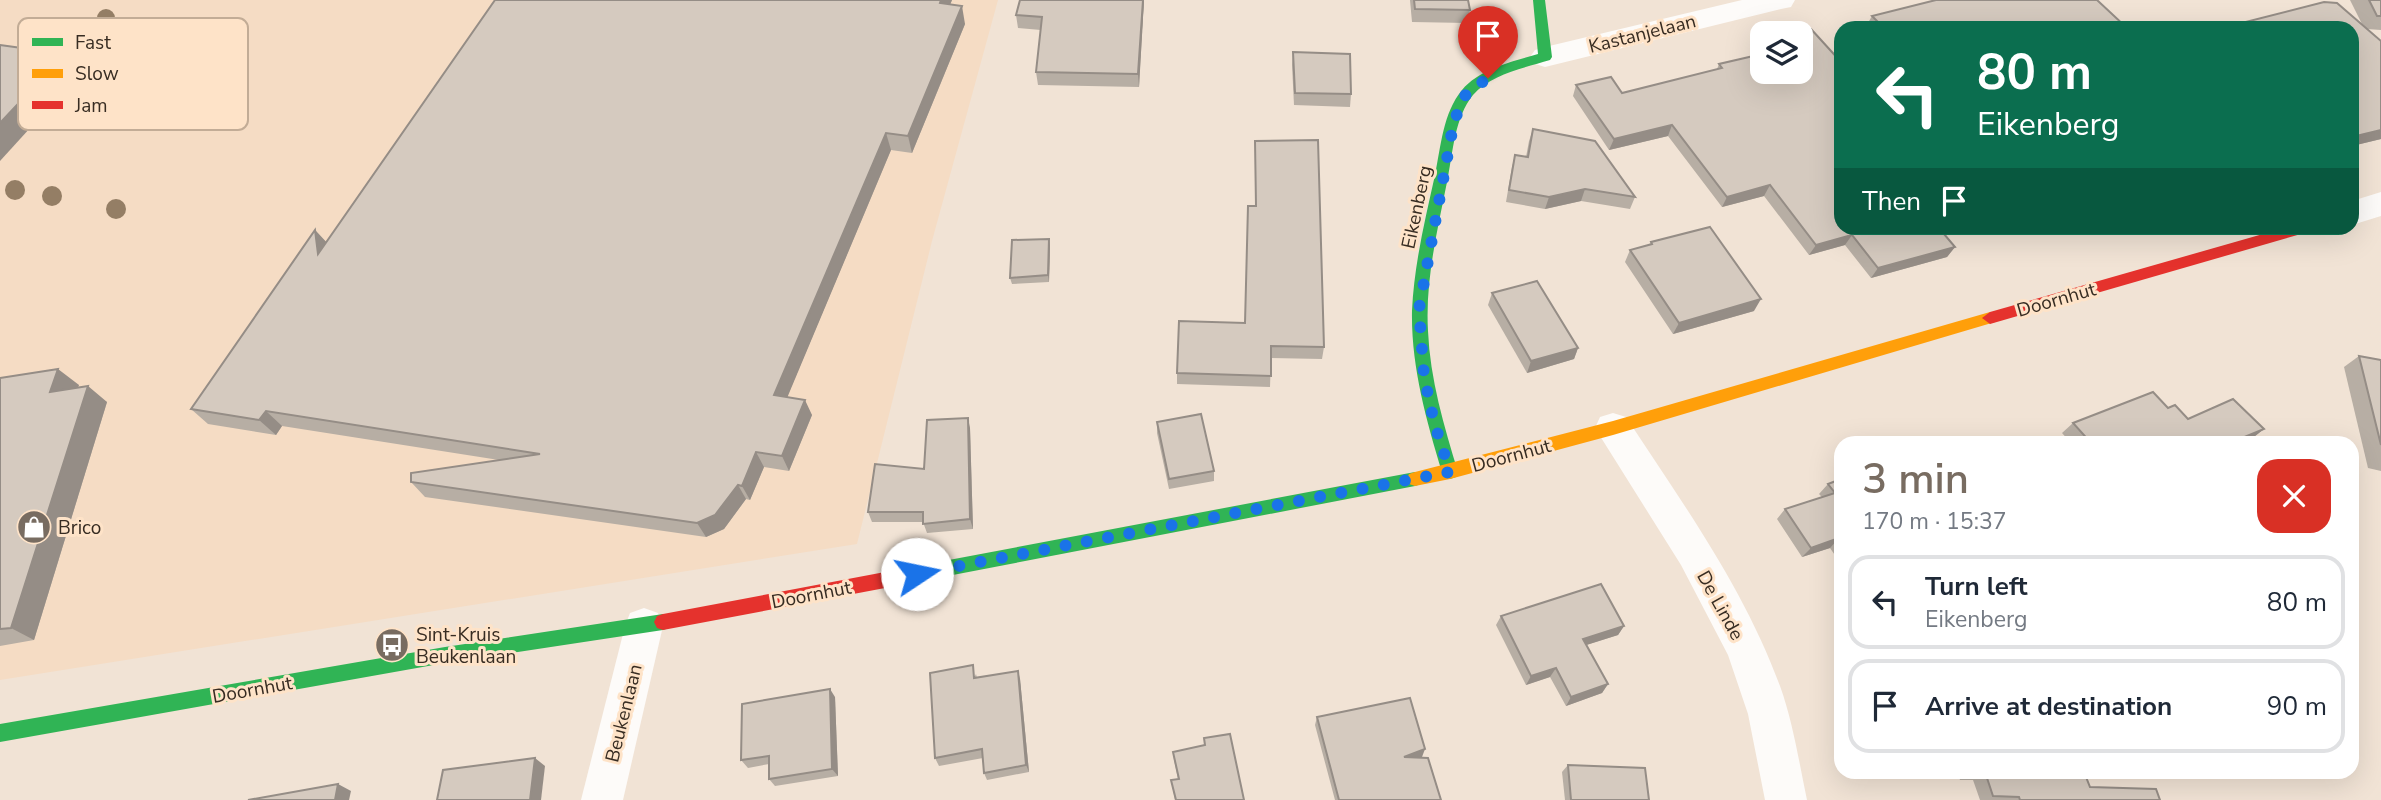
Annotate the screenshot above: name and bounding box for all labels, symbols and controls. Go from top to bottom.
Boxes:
pin [1458,6,1518,78]
street label: Kastanjelaan [1586,8,1699,60]
icon: arrive [1469,17,1507,55]
legend [18,18,248,130]
map controls [1750,21,1813,84]
button: layers [1750,21,1813,84]
text: Fast [75,30,111,56]
text: 80 m [1977,39,2092,106]
icon: left [1862,49,1953,140]
text: Slow [75,61,119,87]
text: Jam [74,93,108,119]
text: Eikenberg [1977,103,2120,146]
street label: Eikenberg [1395,163,1438,251]
icon: arrive [1935,182,1973,220]
text: Then [1862,184,1921,219]
street label: Doornhut [2014,276,2099,324]
street label: Doornhut [1469,433,1554,479]
text: 3 min [1862,451,1969,508]
button: close [2257,459,2331,533]
text: 170 m · 15:37 [1862,506,2007,537]
shop icon: Brico [15,508,53,546]
place label: Brico [58,515,101,541]
position arrow [880,537,954,611]
street label: De Linde [1690,566,1750,645]
text: Turn left [1925,569,2028,604]
street label: Doornhut [769,574,854,615]
icon: left [1866,583,1904,621]
text: 80 m [2267,585,2327,620]
text: Eikenberg [1925,604,2027,635]
place label: Sint-Kruis Beukenlaan [416,622,516,670]
bus stop icon: Sint-Kruis Beukenlaan [373,626,411,664]
street label: Beukenlaan [599,661,649,765]
street label: Doornhut [210,670,295,710]
icon: arrive [1866,687,1904,725]
text: Arrive at destination [1925,689,2172,724]
text: 90 m [2267,689,2327,724]

